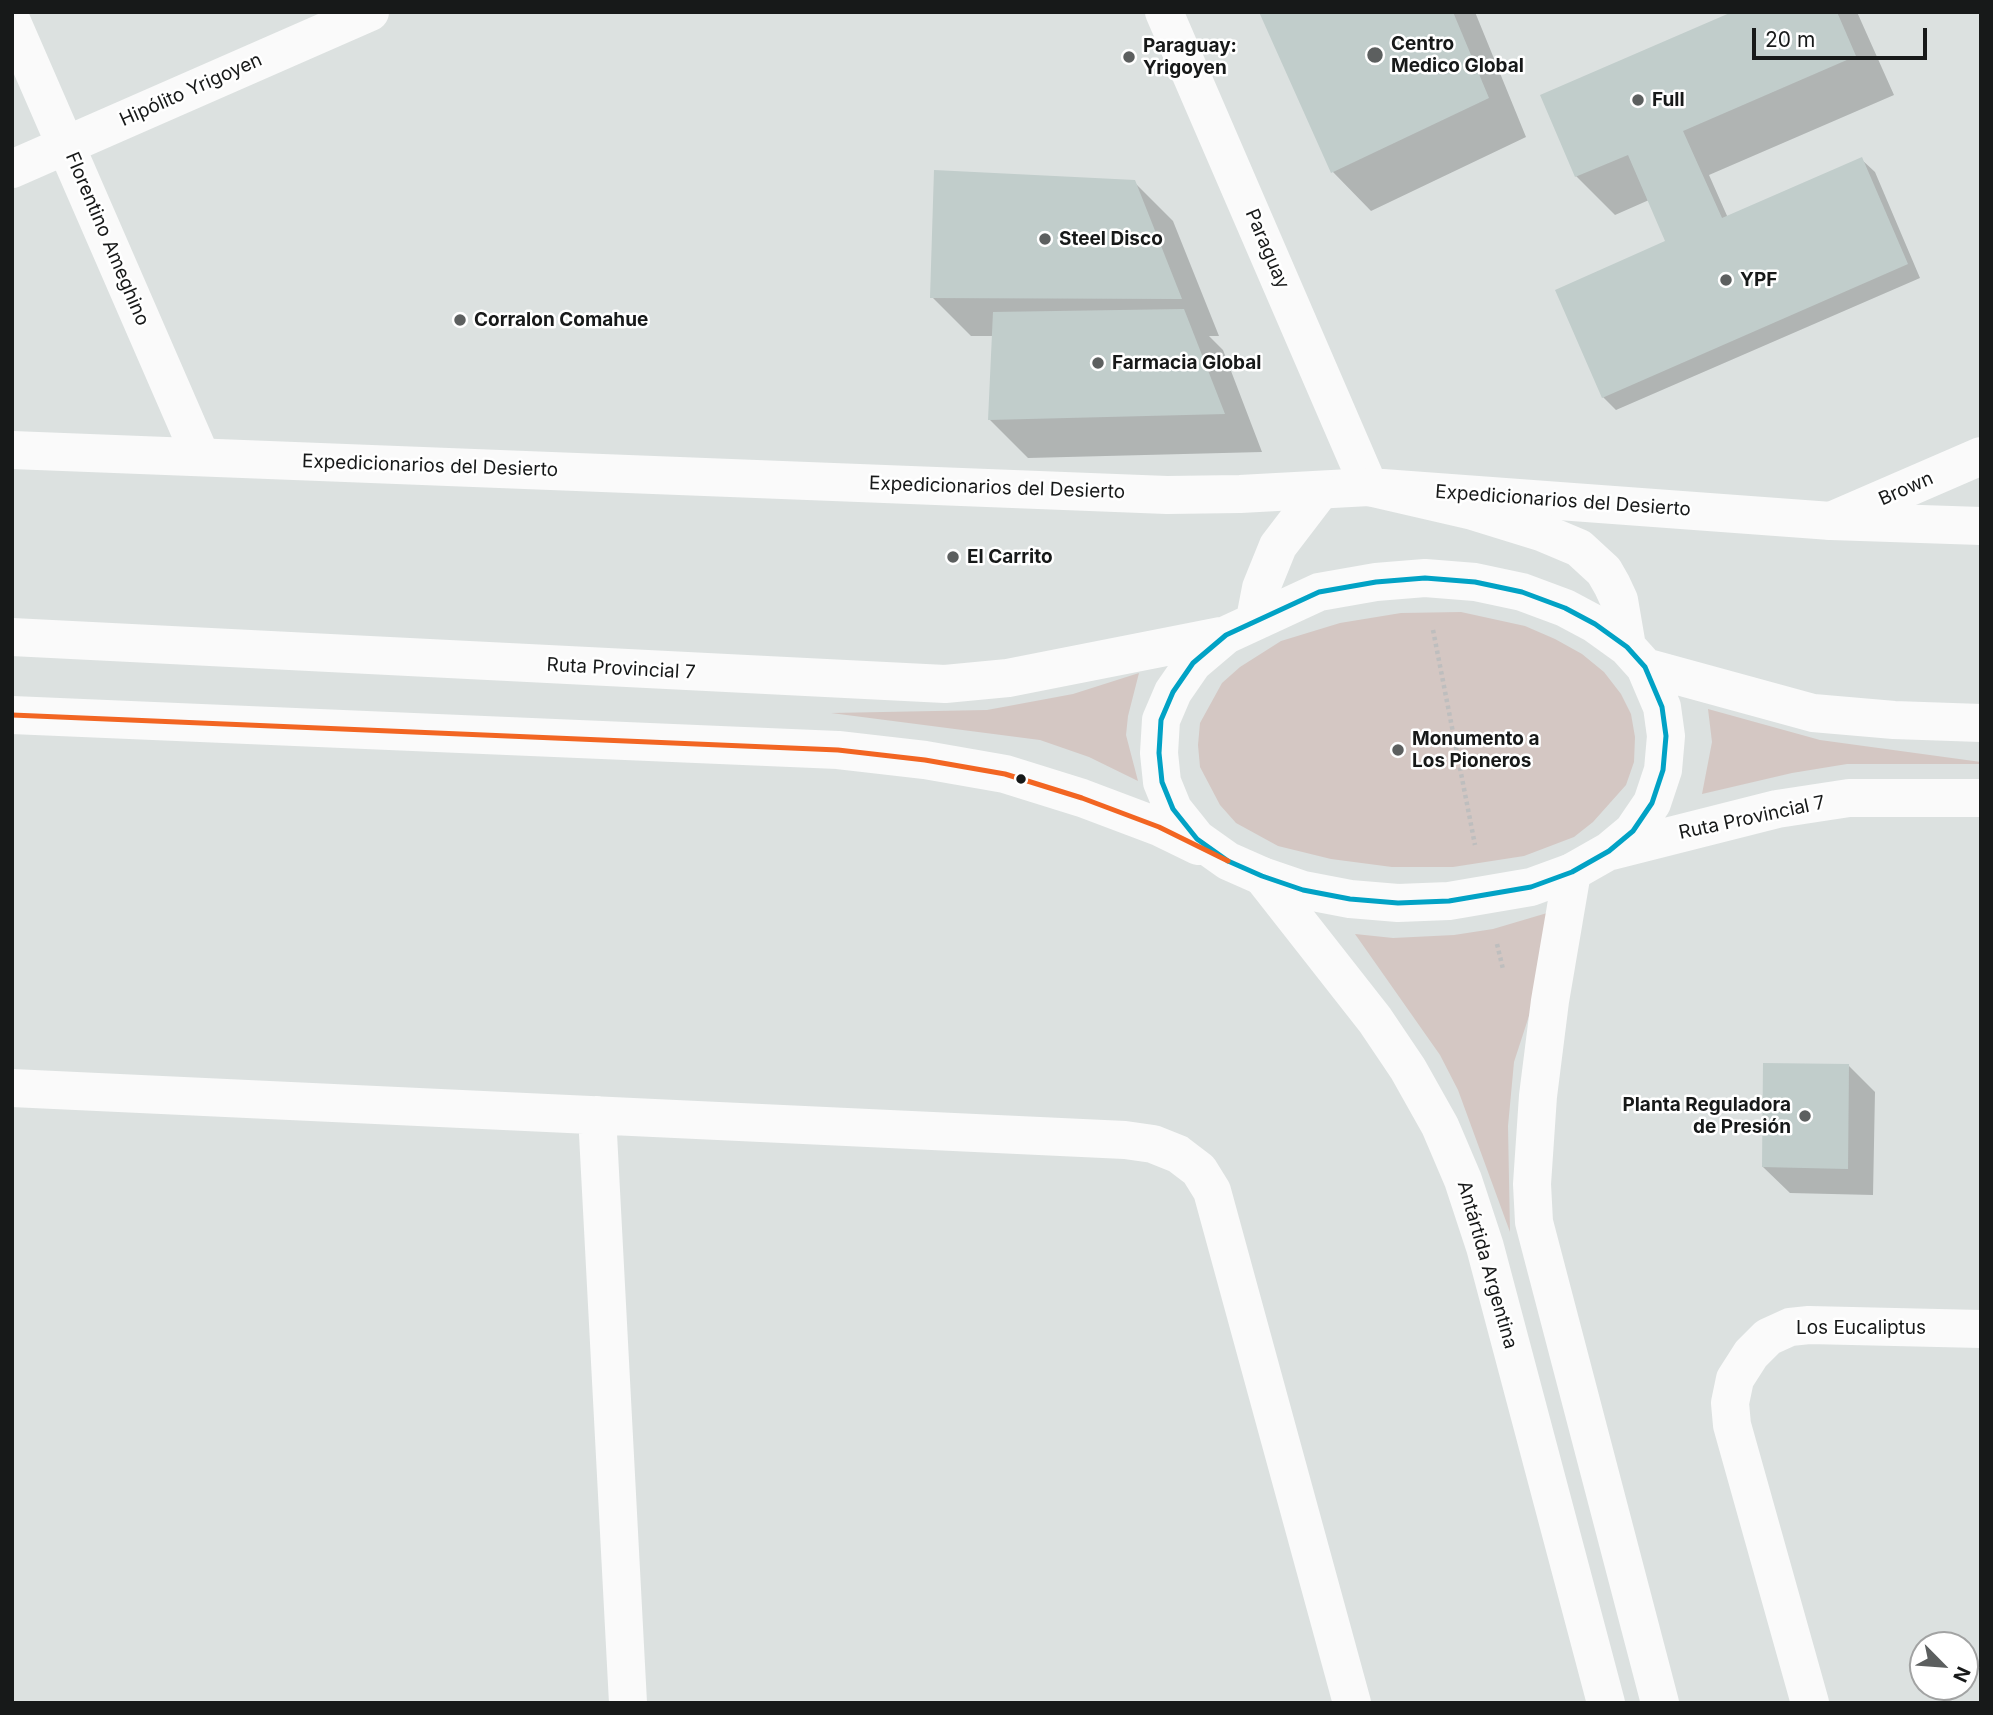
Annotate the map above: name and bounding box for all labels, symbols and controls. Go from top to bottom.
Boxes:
scale bar [1755,14,1930,58]
text: 20 m [1765,27,1815,52]
place label: Centro Medico Global [1391,33,1524,77]
place label: Paraguay: Yrigoyen [1143,35,1237,79]
marker: Centro Medico Global [1365,45,1385,65]
street label: Hipólito Yrigoyen [116,48,266,132]
marker: Paraguay: Yrigoyen [1121,49,1137,65]
place label: Full [1652,89,1685,111]
marker: Full [1630,92,1646,108]
street label: Florentino Ameghino [60,149,154,329]
street label: Paraguay [1240,206,1294,292]
place label: Steel Disco [1059,228,1163,250]
marker: Steel Disco [1037,231,1053,247]
place label: YPF [1740,269,1777,291]
marker: YPF [1718,272,1734,288]
place label: Corralon Comahue [474,309,648,331]
marker: Corralon Comahue [452,312,468,328]
place label: Farmacia Global [1112,352,1261,374]
marker: Farmacia Global [1090,355,1106,371]
street label: Expedicionarios del Desierto [302,450,558,482]
street label: Brown [1875,467,1937,511]
street label: Expedicionarios del Desierto [869,472,1125,504]
street label: Expedicionarios del Desierto [1434,481,1692,521]
place label: El Carrito [967,546,1053,568]
marker: El Carrito [945,549,961,565]
street label: Ruta Provincial 7 [546,654,696,684]
place label: Monumento a Los Pioneros [1412,728,1539,772]
marker: Monumento a Los Pioneros [1390,742,1406,758]
unlabelled marker [1014,772,1028,786]
street label: Ruta Provincial 7 [1677,791,1827,845]
place label: Planta Reguladora de Presión [1622,1094,1791,1138]
marker: Planta Reguladora de Presión [1797,1108,1813,1124]
street label: Antártida Argentina [1452,1178,1522,1352]
street label: Los Eucaliptus [1796,1317,1926,1339]
north arrow [1909,1631,1979,1701]
text: N [1948,1663,1975,1686]

